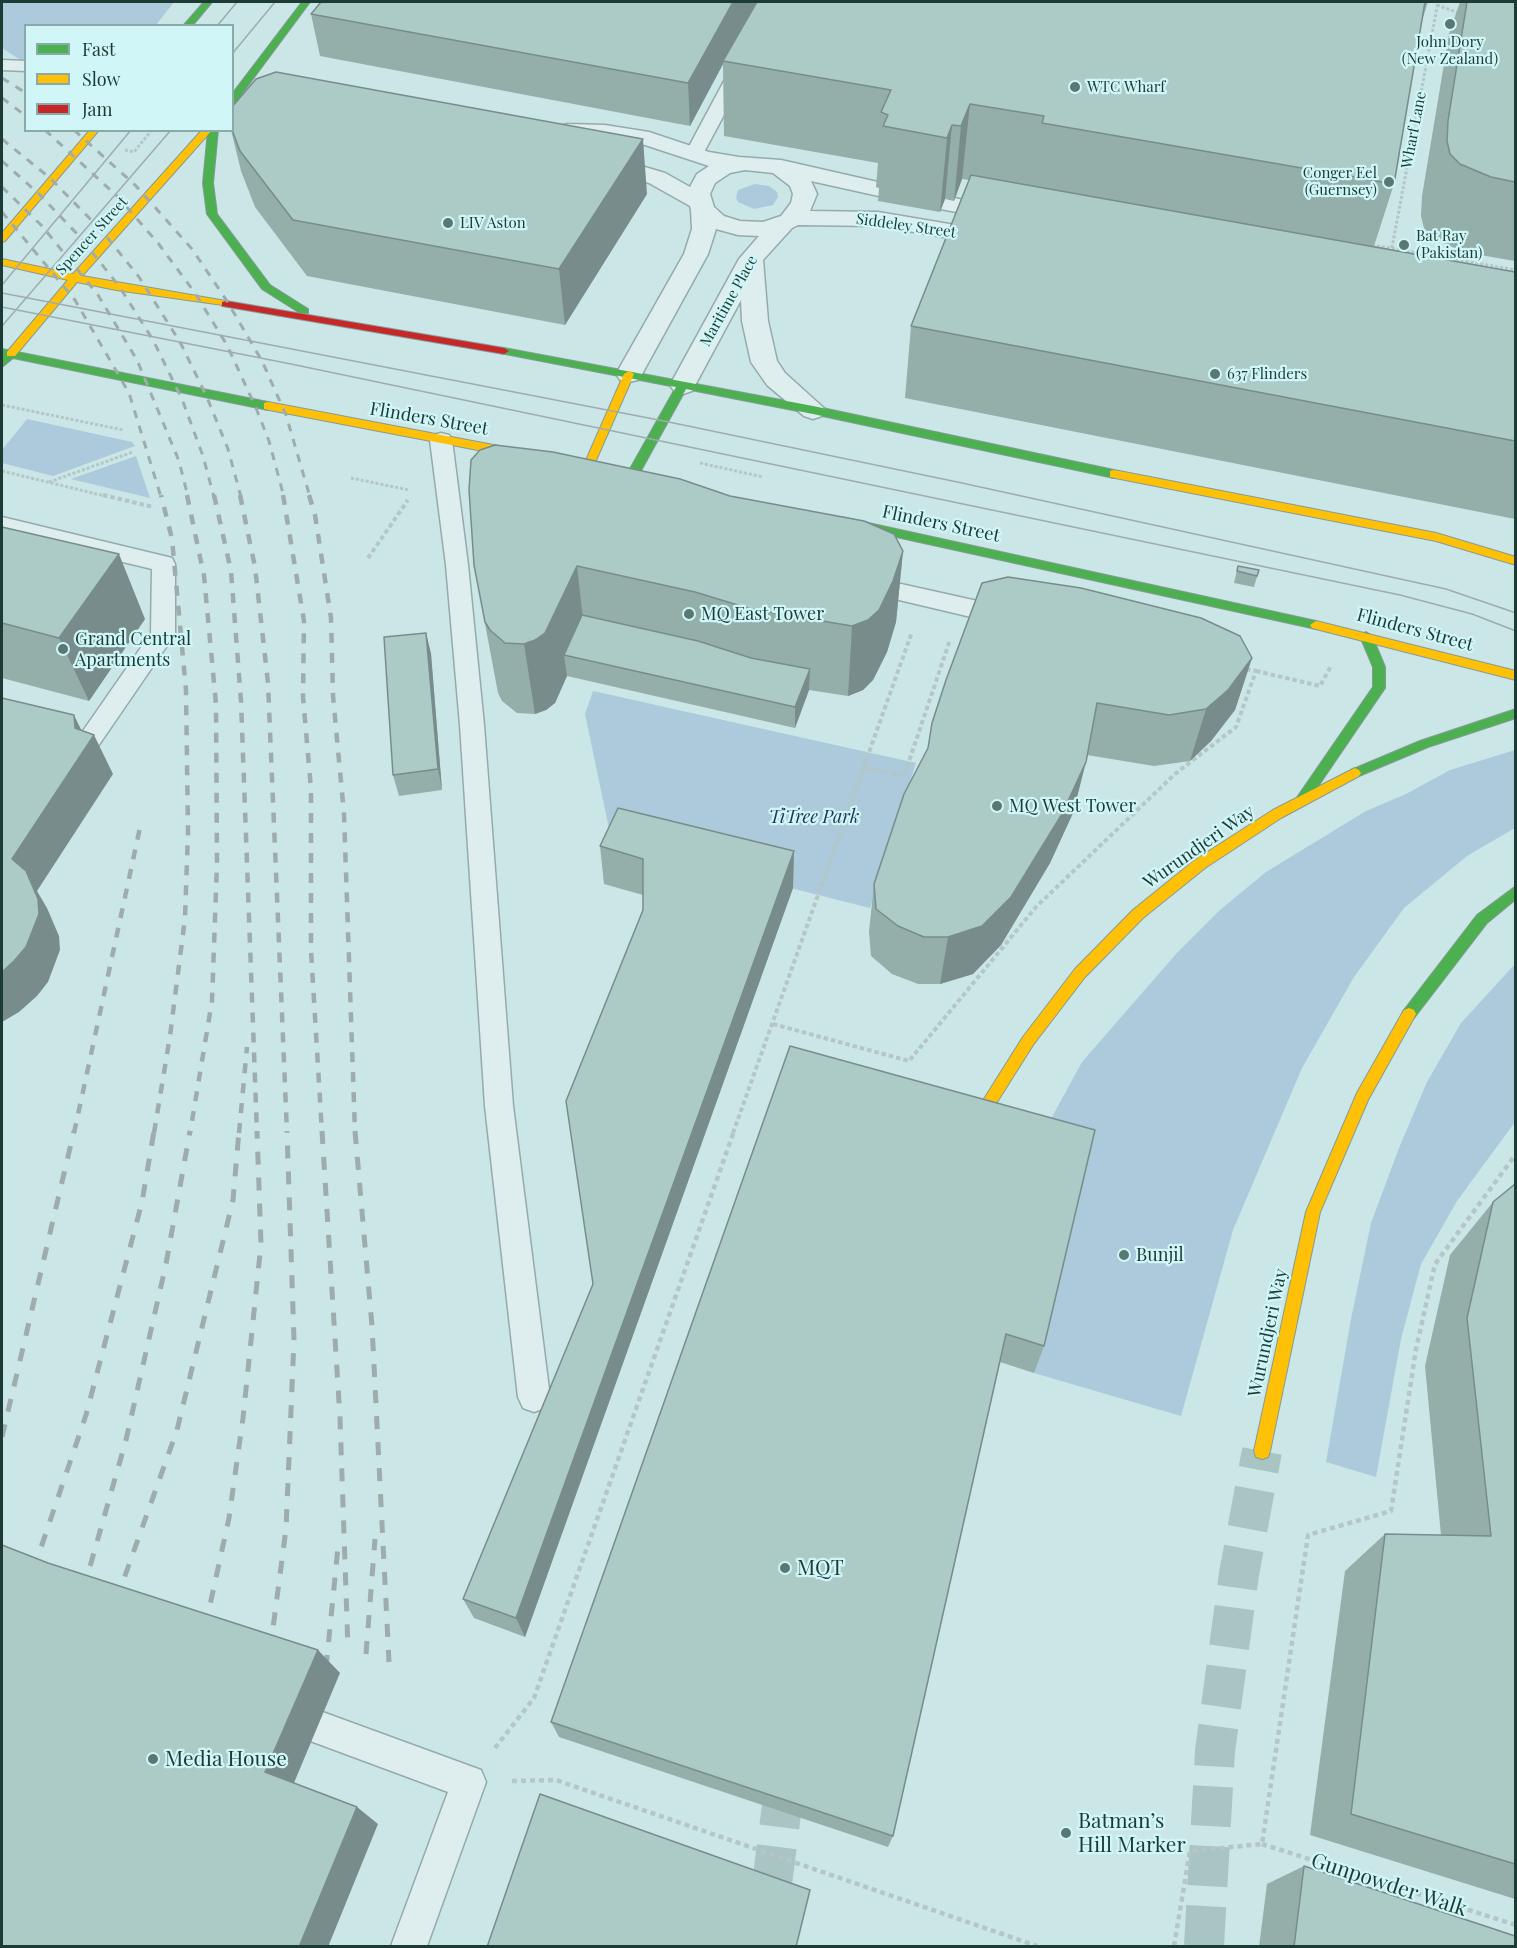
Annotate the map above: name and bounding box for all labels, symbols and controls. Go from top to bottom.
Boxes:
marker: John Dory (New Zealand) [1443,17,1457,31]
legend [24,24,234,132]
place label: John Dory (New Zealand) [1402,33,1498,68]
text: Fast [82,37,115,61]
text: Slow [82,67,120,91]
place label: WTC Wharf [1087,78,1165,96]
marker: WTC Wharf [1068,80,1082,94]
street label: Wharf Lane [1398,90,1430,170]
text: Jam [82,97,112,121]
place label: Conger Eel (Guernsey) [1303,164,1377,199]
marker: Conger Eel (Guernsey) [1382,175,1396,189]
street label: Spencer Street [52,193,132,279]
street label: Siddeley Street [855,210,957,242]
place label: LIV Aston [460,214,526,232]
marker: LIV Aston [441,216,455,230]
place label: Bat Ray (Pakistan) [1416,227,1482,262]
marker: Bat Ray (Pakistan) [1397,238,1411,252]
street label: Maritime Place [697,252,761,350]
place label: 637 Flinders [1227,365,1307,383]
marker: 637 Flinders [1208,367,1222,381]
street label: Flinders Street [368,398,490,440]
street label: Flinders Street [880,501,1002,547]
place label: MQ East Tower [701,603,824,625]
street label: Flinders Street [1354,604,1476,656]
marker: MQ East Tower [682,607,696,621]
place label: Grand Central Apartments [75,628,191,670]
marker: Grand Central Apartments [56,642,70,656]
place label: MQ West Tower [1009,795,1136,817]
marker: MQ West Tower [990,799,1004,813]
street label: Wurundjeri Way [1139,801,1259,893]
park label: TiTree Park [769,806,859,828]
place label: Bunjil [1136,1244,1184,1266]
marker: Bunjil [1117,1248,1131,1262]
street label: Wurundjeri Way [1244,1267,1292,1399]
place label: MQT [797,1555,844,1581]
marker: MQT [778,1561,792,1575]
place label: Media House [165,1746,287,1772]
marker: Media House [146,1752,160,1766]
place label: Batman’s Hill Marker [1078,1808,1186,1858]
marker: Batman’s Hill Marker [1059,1826,1073,1840]
street label: Gunpowder Walk [1308,1848,1470,1922]

